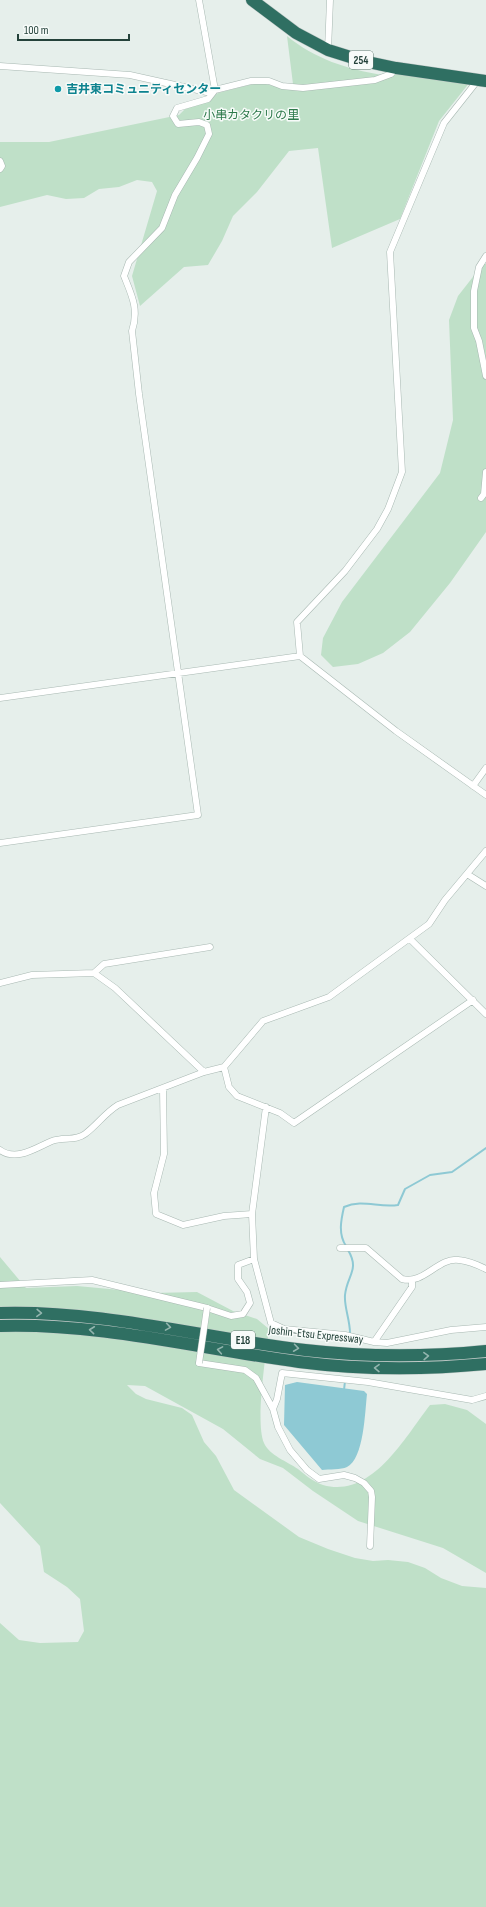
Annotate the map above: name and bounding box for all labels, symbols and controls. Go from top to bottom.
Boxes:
scale bar [18,16,129,42]
text: 100 m [24,23,49,38]
road number: 254 [349,51,373,69]
place label: 吉井東コミュニティセンター [66,82,221,97]
marker: 吉井東コミュニティセンター [53,84,63,94]
park label: 小串カタクリの里 [203,108,299,123]
one-way arrow [36,1309,42,1317]
one-way arrow [165,1322,171,1331]
street label: Joshin-Etsu Expressway [267,1322,364,1347]
one-way arrow [89,1326,95,1335]
road number: E18 [231,1331,255,1349]
one-way arrow [293,1343,299,1352]
one-way arrow [217,1346,224,1355]
one-way arrow [423,1351,429,1360]
one-way arrow [374,1364,380,1373]

